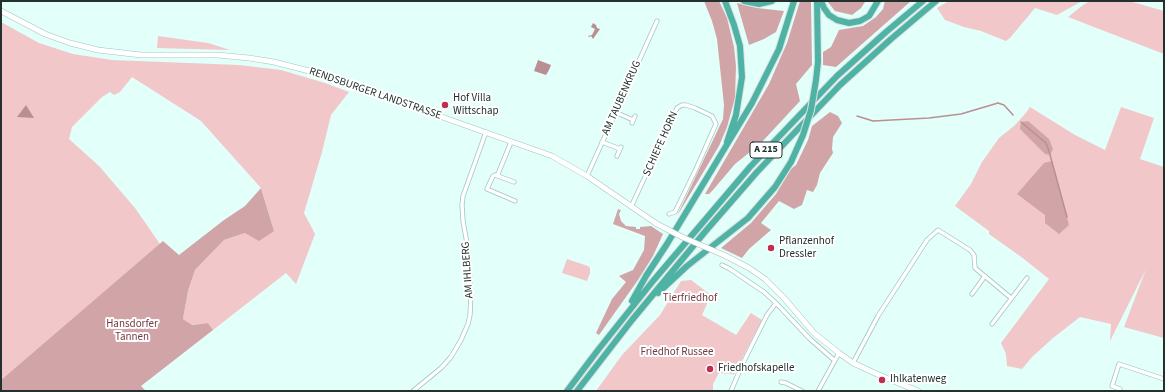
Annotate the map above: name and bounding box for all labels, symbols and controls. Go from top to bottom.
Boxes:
street label: AM TAUBENKRUG [600,59,644,137]
street label: RENDSBURGER LANDSTRASSE [307,65,443,123]
place label: Hof Villa Wittschap [453,92,499,118]
marker: Hof Villa Wittschap [440,100,450,110]
street label: SCHIEFE HORN [641,110,681,178]
road number: A 215 [750,142,782,158]
place label: Pflanzenhof Dressler [779,235,834,261]
street label: AM IHLBERG [459,241,477,299]
marker: Pflanzenhof Dressler [766,243,776,253]
park label: Tierfriedhof [663,292,717,306]
park label: Hansdorfer Tannen [106,318,158,344]
park label: Friedhof Russee [640,346,714,360]
place label: Friedhofskapelle [718,362,795,376]
marker: Friedhofskapelle [705,364,715,374]
place label: Ihlkatenweg [890,373,946,387]
marker: Ihlkatenweg [877,375,887,385]

